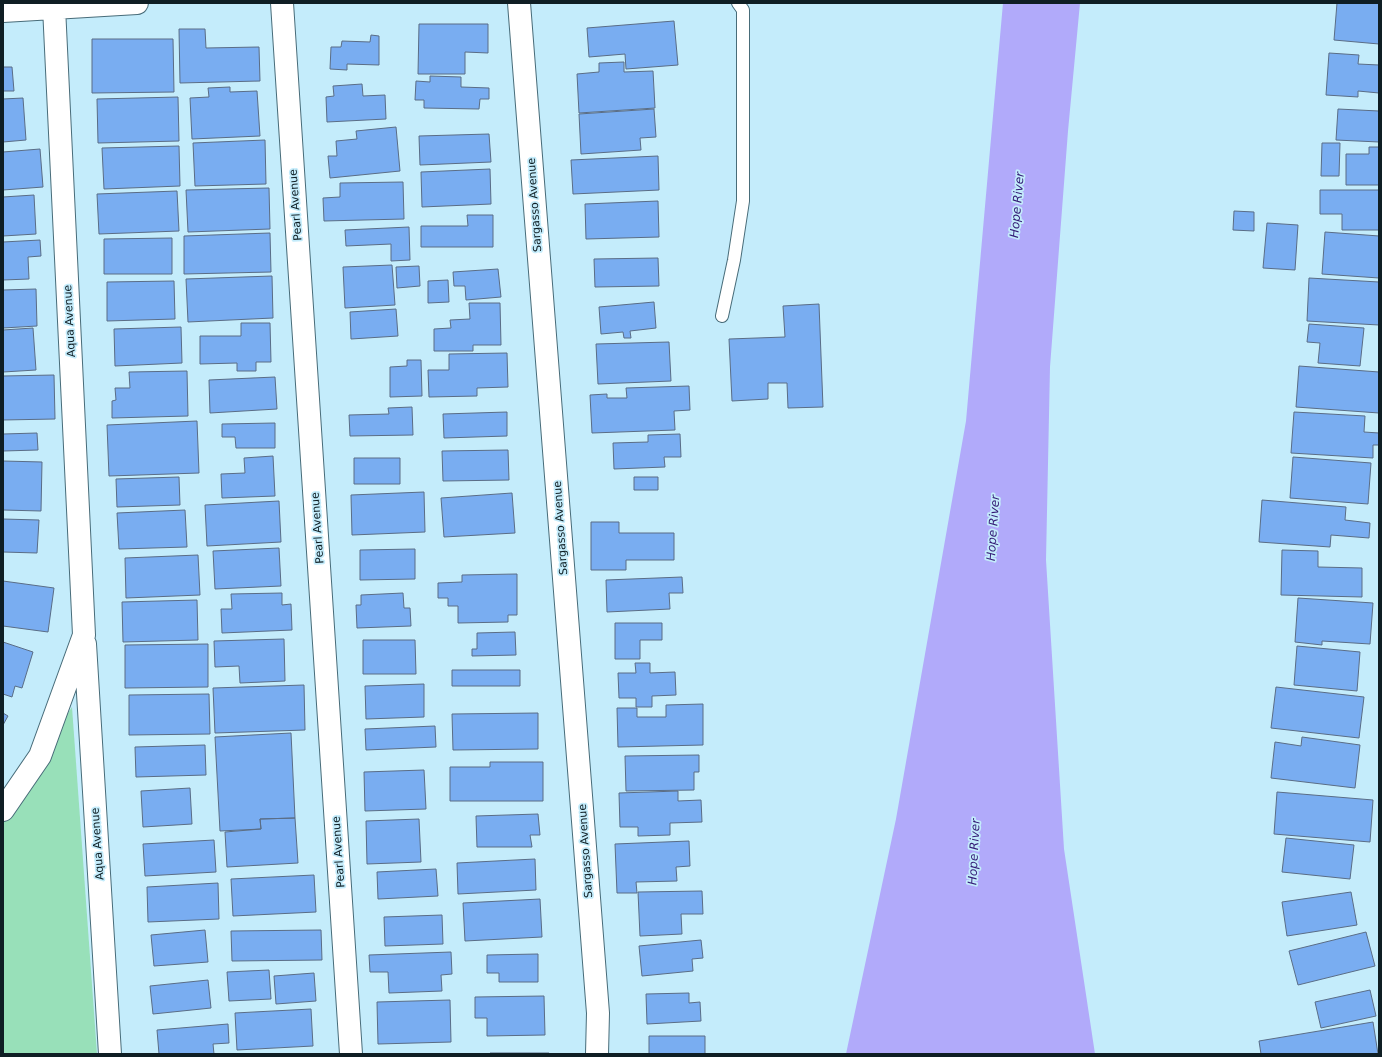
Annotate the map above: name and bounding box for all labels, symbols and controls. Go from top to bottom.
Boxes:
street label: Sargasso Avenue [525,157,544,252]
street label: Pearl Avenue [286,169,304,241]
water label: Hope River [1007,170,1027,239]
street label: Aqua Avenue [61,284,78,357]
street label: Sargasso Avenue [551,480,570,575]
street label: Pearl Avenue [308,492,326,564]
water label: Hope River [984,493,1002,562]
street label: Sargasso Avenue [576,803,595,898]
street label: Aqua Avenue [88,807,107,881]
street label: Pearl Avenue [329,816,347,888]
water label: Hope River [965,817,983,885]

